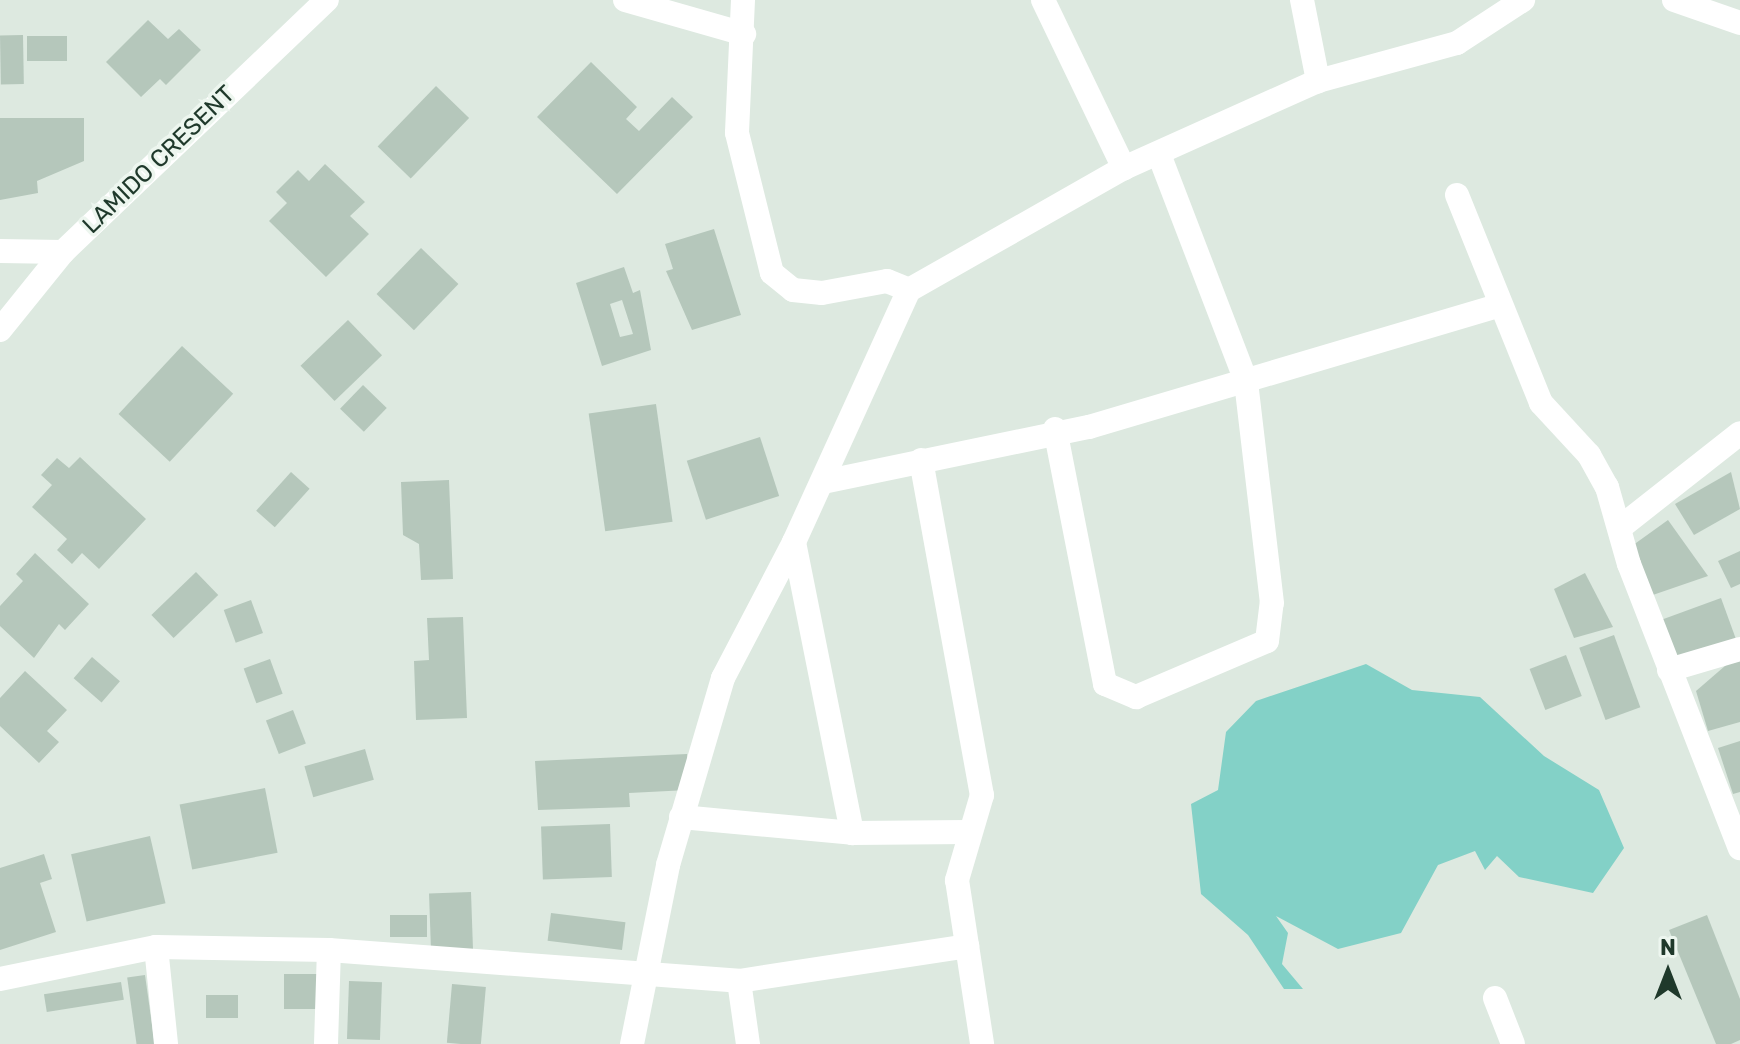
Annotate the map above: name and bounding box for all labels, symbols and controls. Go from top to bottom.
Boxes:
street label: LAMIDO CRESENT [77,80,241,240]
north arrow [1628,932,1708,1012]
text: N [1660,934,1676,961]

